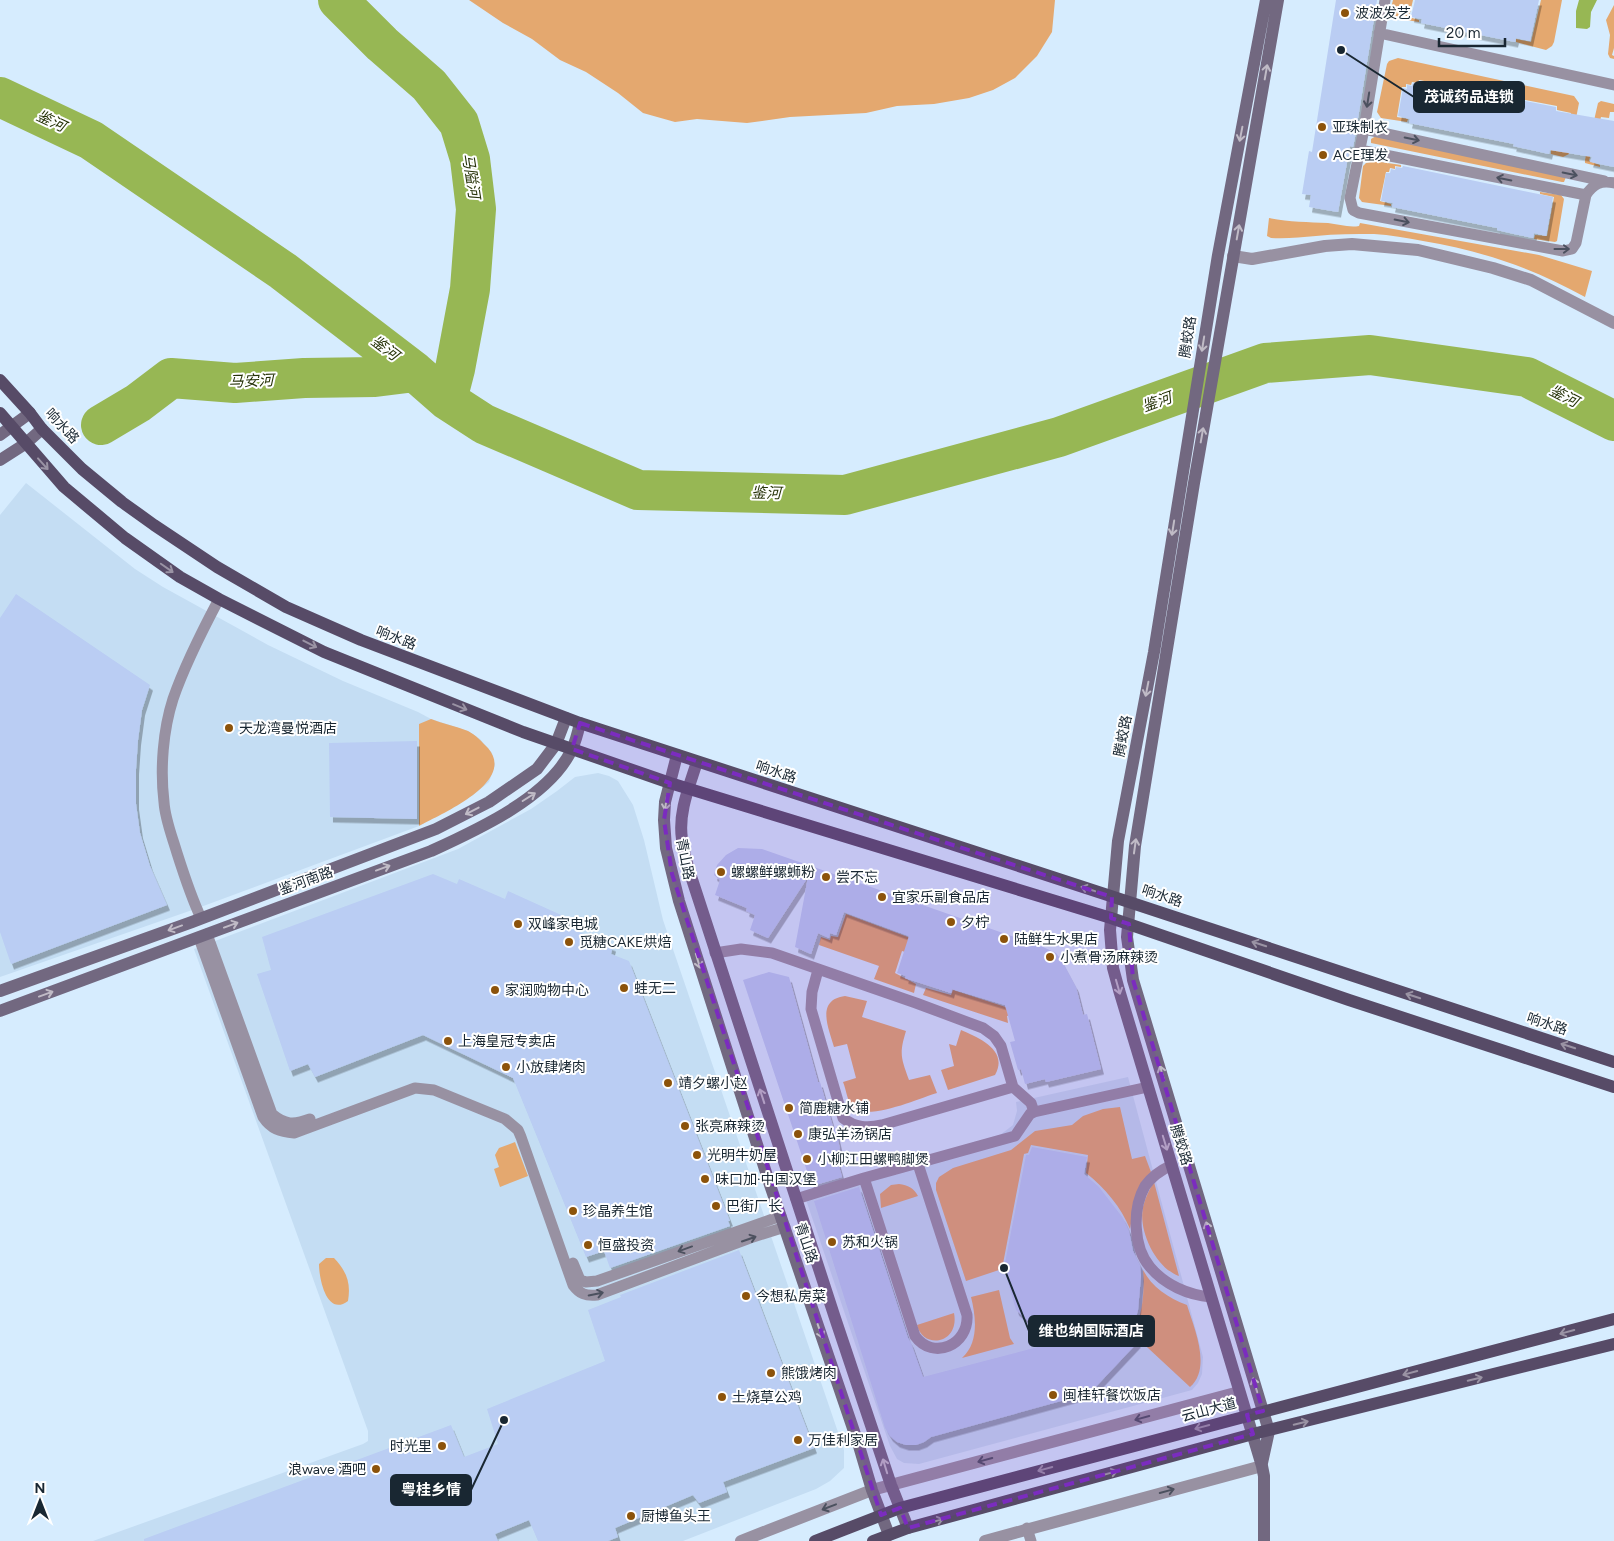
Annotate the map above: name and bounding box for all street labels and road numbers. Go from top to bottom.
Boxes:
street label: 腾蛟路 [1176,315,1200,359]
street label: 响水路 [41,405,83,447]
street label: 响水路 [373,623,419,653]
street label: 腾蛟路 [1111,714,1135,758]
street label: 响水路 [753,757,799,787]
street label: 青山路 [673,837,697,881]
street label: 鉴河南路 [277,863,335,899]
street label: 响水路 [1139,881,1185,911]
street label: 响水路 [1524,1009,1570,1039]
street label: 腾蛟路 [1167,1122,1195,1168]
street label: 青山路 [791,1220,821,1266]
street label: 云山大道 [1180,1395,1238,1425]

